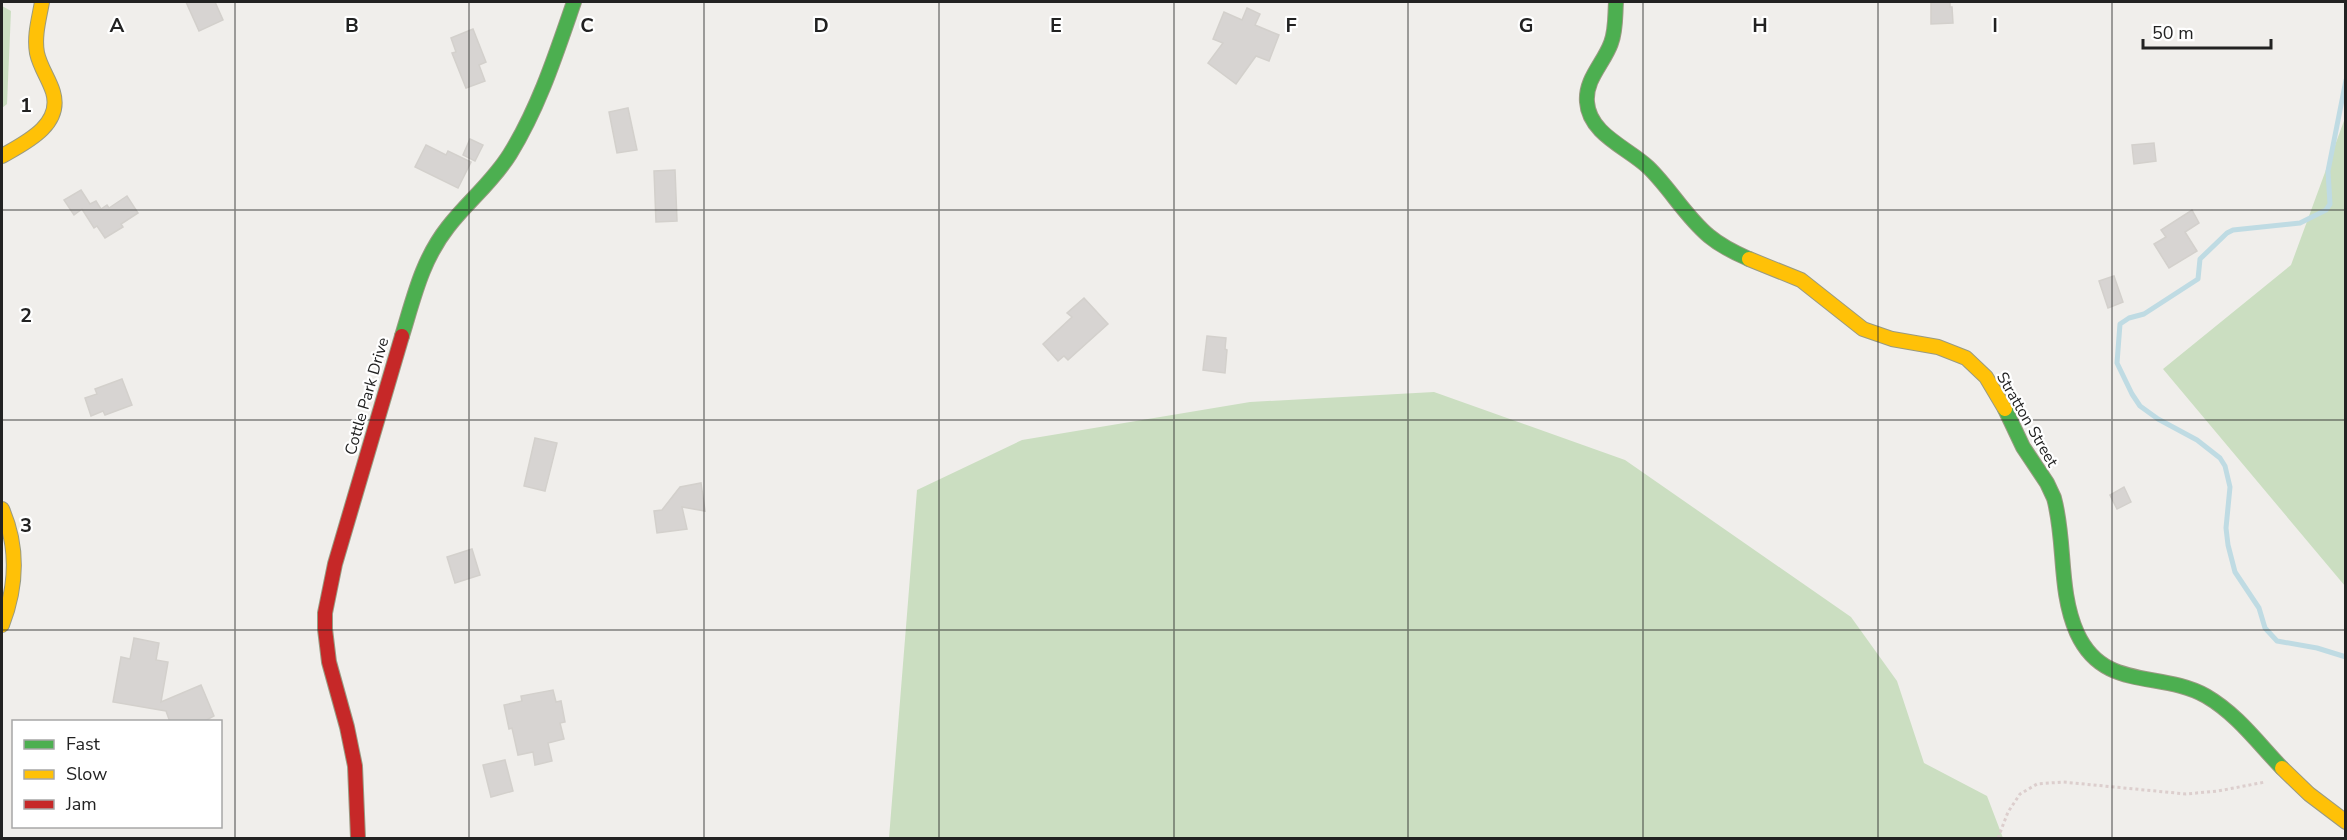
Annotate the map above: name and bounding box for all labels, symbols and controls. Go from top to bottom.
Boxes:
text: A [110,12,125,39]
text: B [345,12,359,39]
text: C [580,12,594,39]
text: D [813,12,829,39]
text: E [1050,12,1062,39]
text: F [1285,12,1297,39]
text: G [1519,12,1533,39]
text: H [1752,12,1768,39]
text: I [1992,12,1998,39]
scale bar [2143,12,2270,50]
text: 50 m [2152,21,2194,45]
text: 1 [20,92,32,119]
text: 2 [20,302,32,329]
street label: Cottle Park Drive [340,335,394,458]
street label: Stratton Street [1991,368,2063,471]
text: 3 [20,512,32,539]
legend [12,720,222,828]
text: Fast [66,732,101,756]
text: Slow [66,762,107,786]
text: Jam [65,792,97,816]

